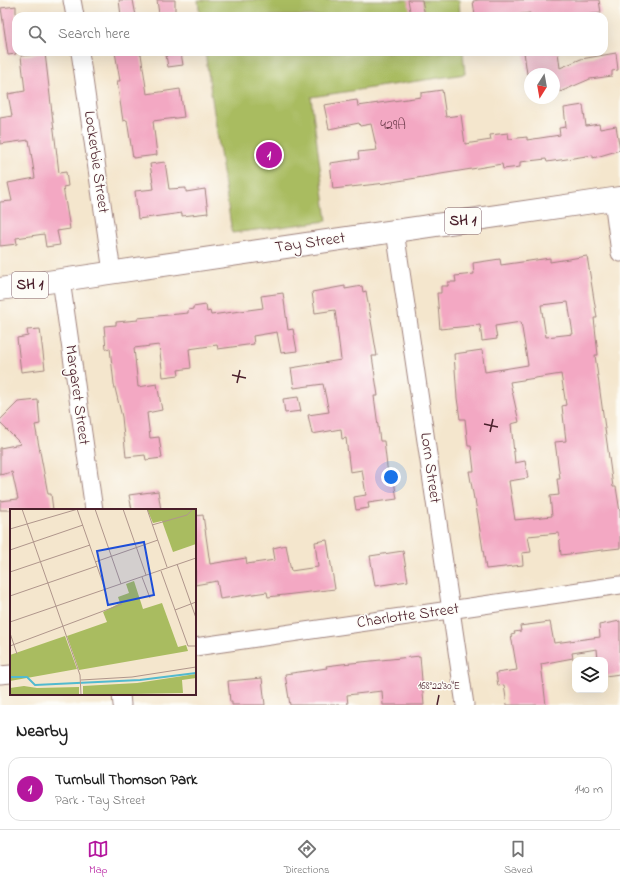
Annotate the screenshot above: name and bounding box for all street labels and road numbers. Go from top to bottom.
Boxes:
street label: Lockerbie Street [77,109,115,215]
road number: SH 1 [445,208,481,234]
street label: Tay Street [273,226,347,260]
road number: SH 1 [12,272,48,298]
street label: Margaret Street [58,343,96,447]
street label: Lorn Street [413,431,447,506]
street label: Charlotte Street [355,597,461,635]

